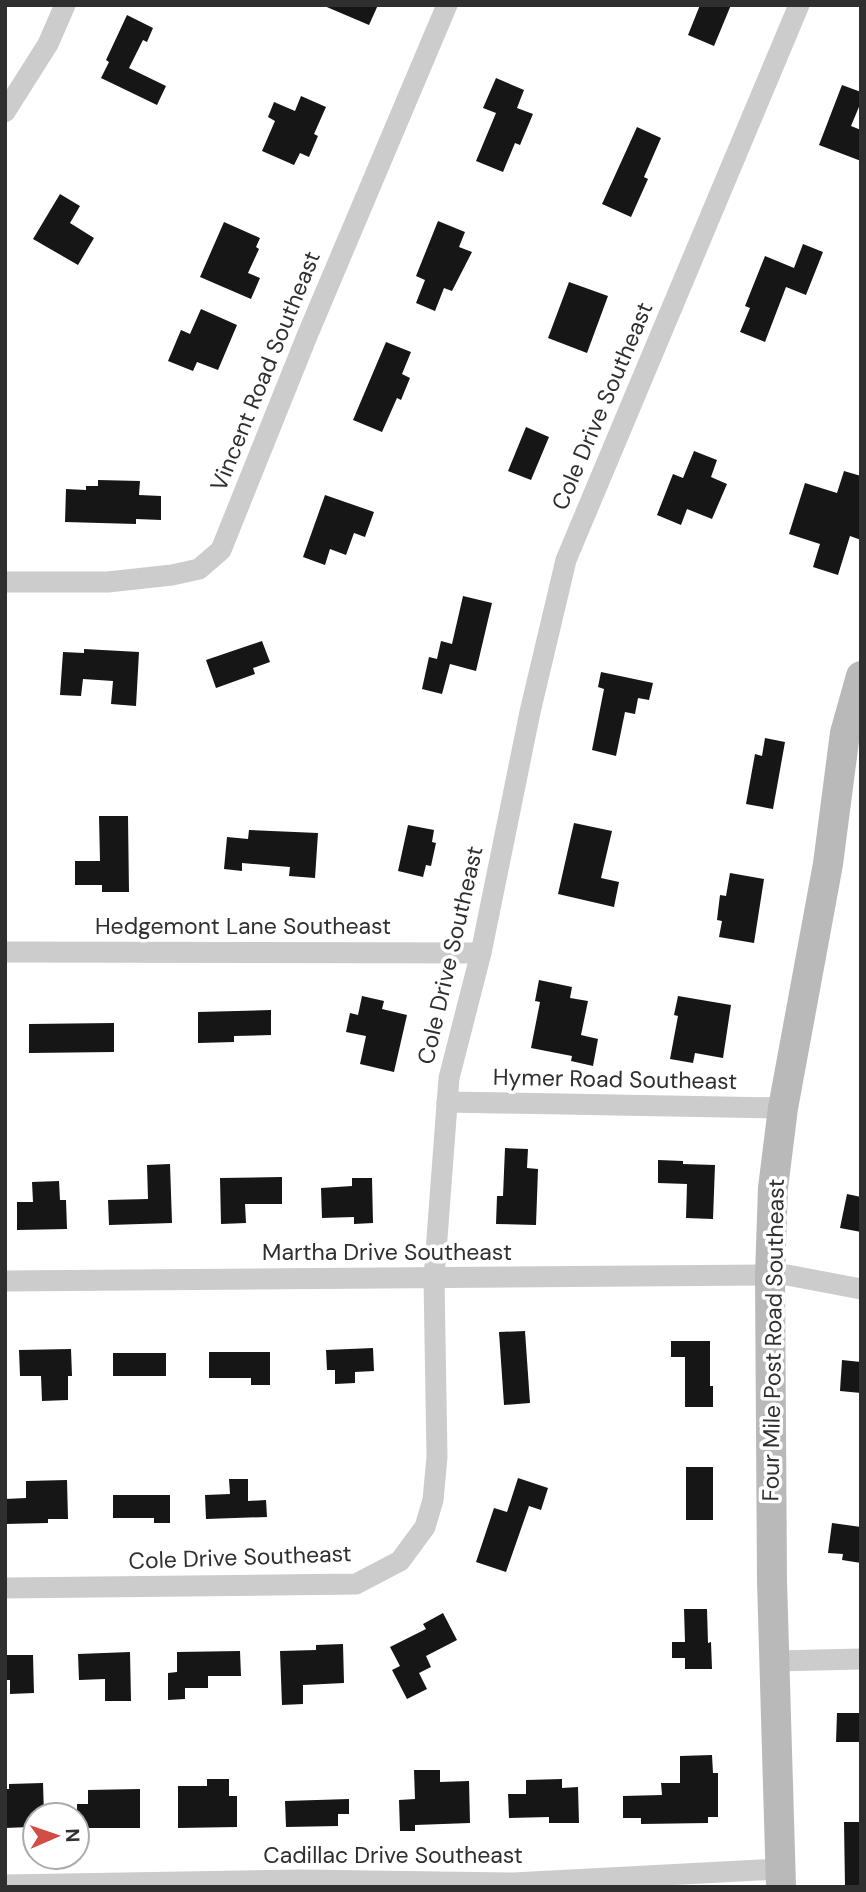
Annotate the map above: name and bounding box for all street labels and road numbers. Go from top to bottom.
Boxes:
street label: Vincent Road Southeast [203,247,327,495]
street label: Cole Drive Southeast [545,297,659,515]
street label: Cole Drive Southeast [410,843,490,1067]
street label: Hedgemont Lane Southeast [95,911,391,941]
street label: Hymer Road Southeast [493,1062,737,1096]
street label: Four Mile Post Road Southeast [755,1178,791,1502]
street label: Martha Drive Southeast [262,1237,512,1267]
street label: Cole Drive Southeast [128,1538,352,1576]
street label: Cadillac Drive Southeast [263,1840,523,1870]

